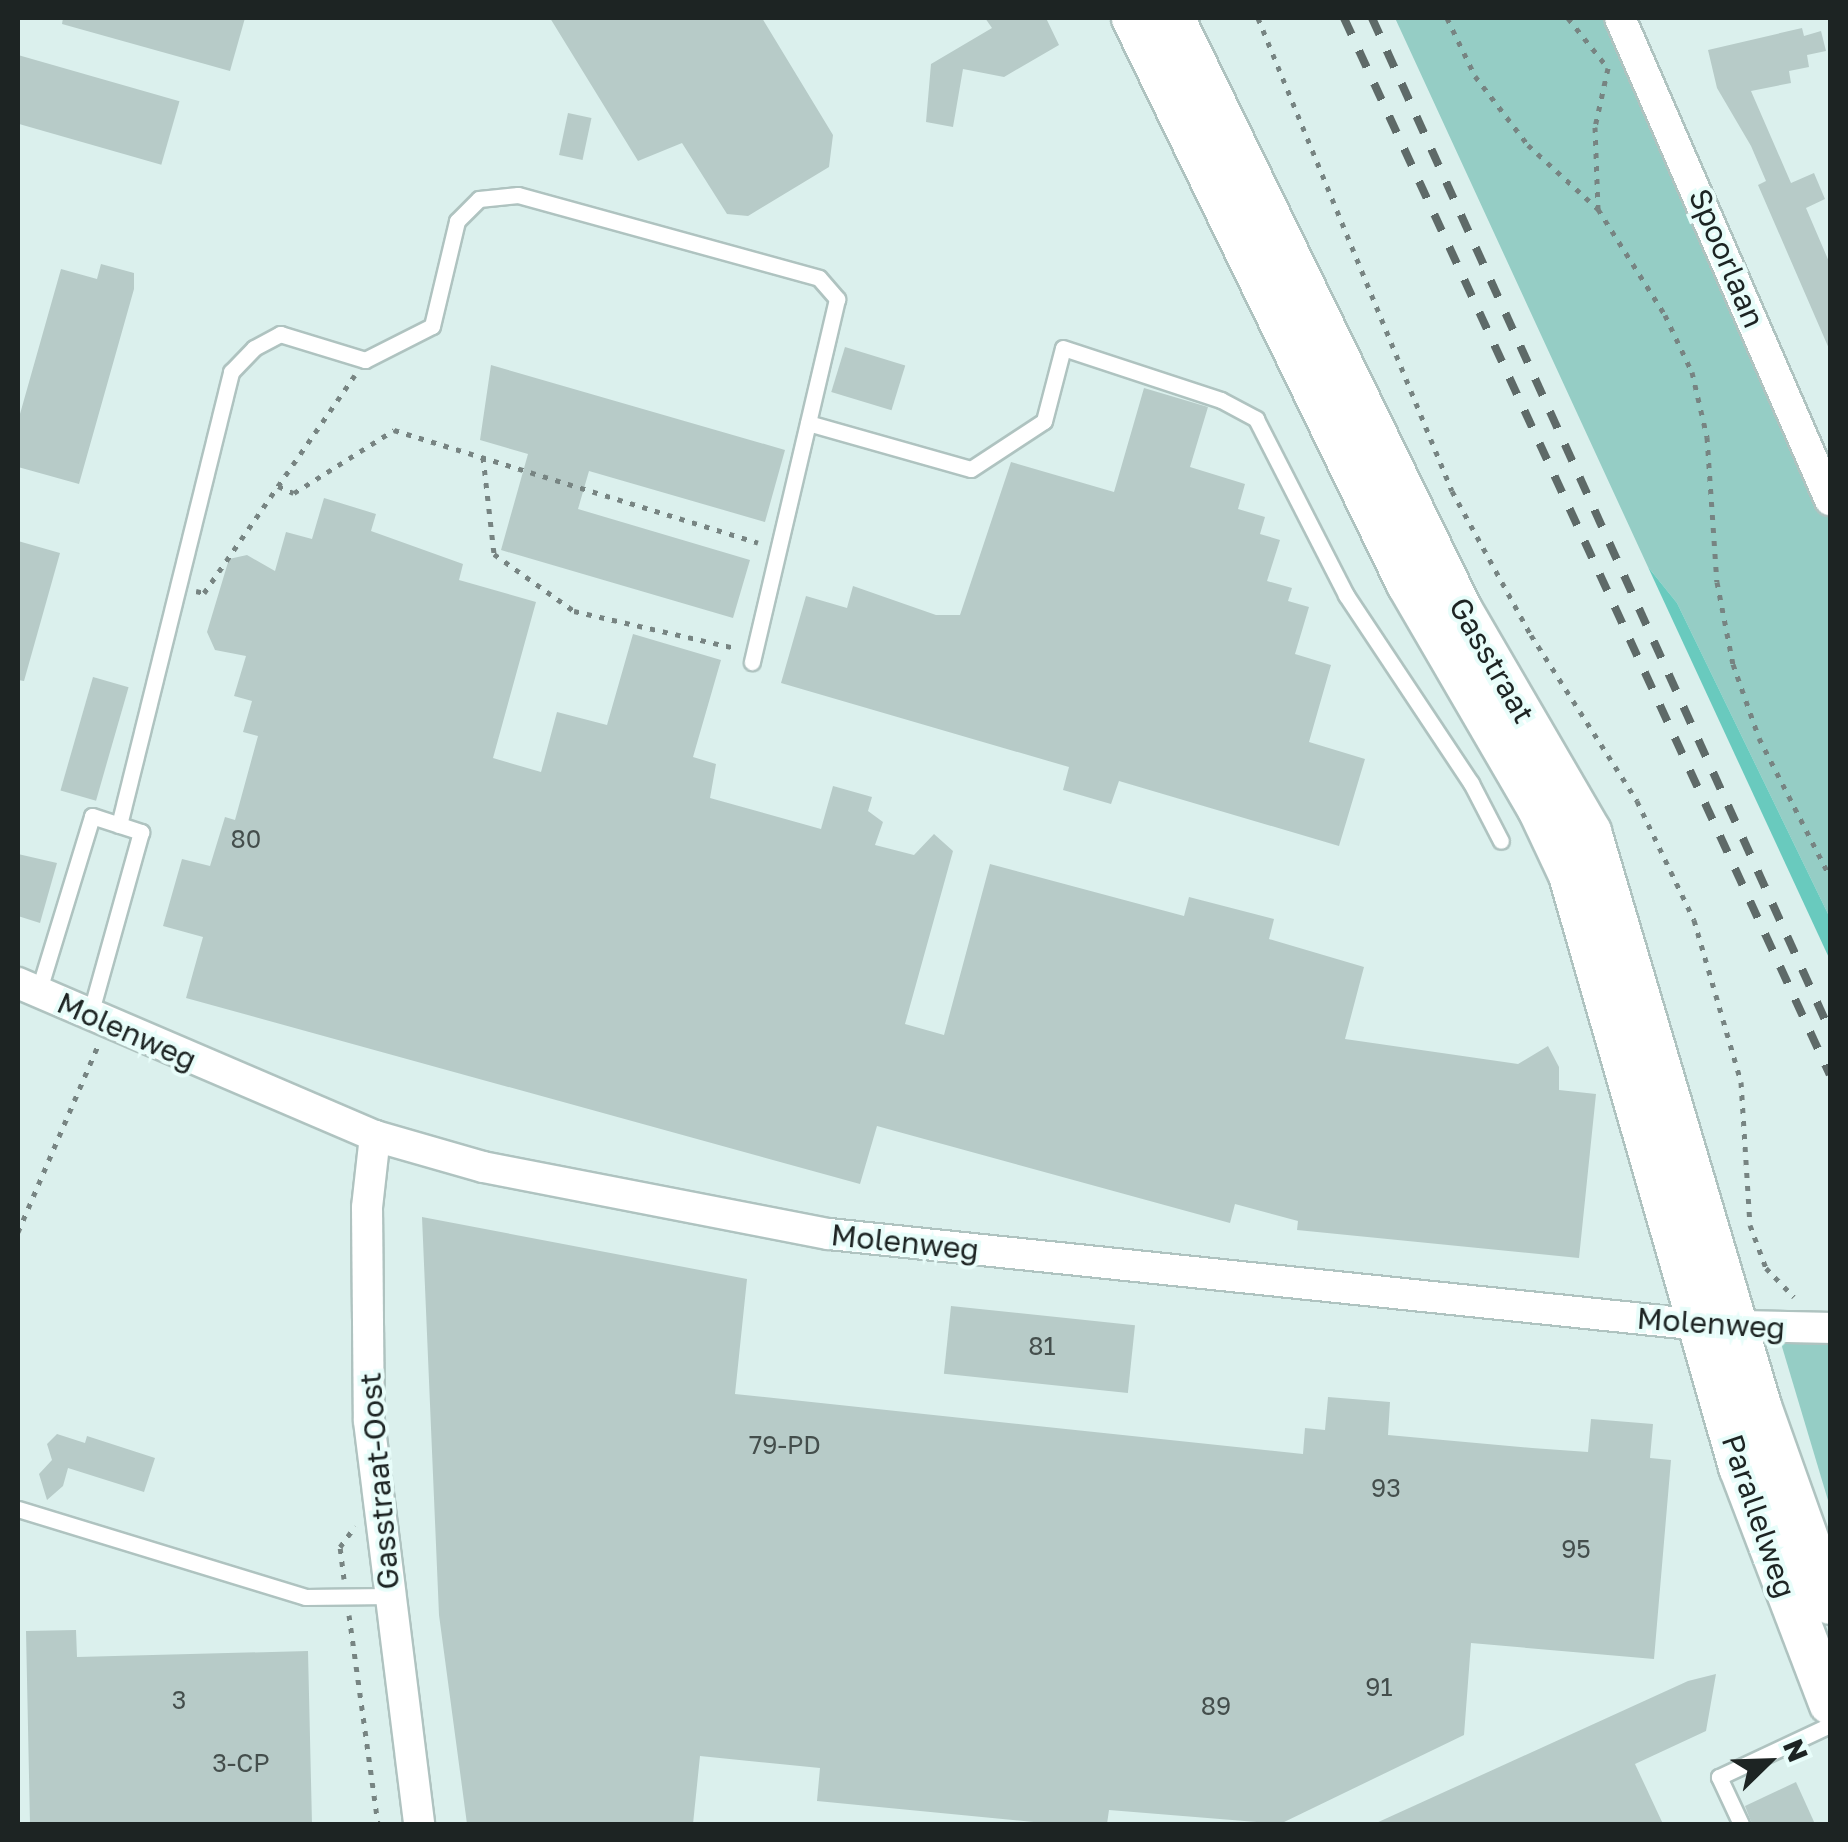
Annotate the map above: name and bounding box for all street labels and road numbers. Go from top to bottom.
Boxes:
street label: Spoorlaan [1682,183,1772,333]
street label: Gasstraat [1442,591,1542,729]
street label: Molenweg [52,984,202,1078]
street label: Molenweg [829,1216,981,1268]
street label: Molenweg [1636,1300,1786,1346]
street label: Gasstraat-Oost [352,1371,406,1591]
street label: Parallelweg [1714,1430,1804,1602]

